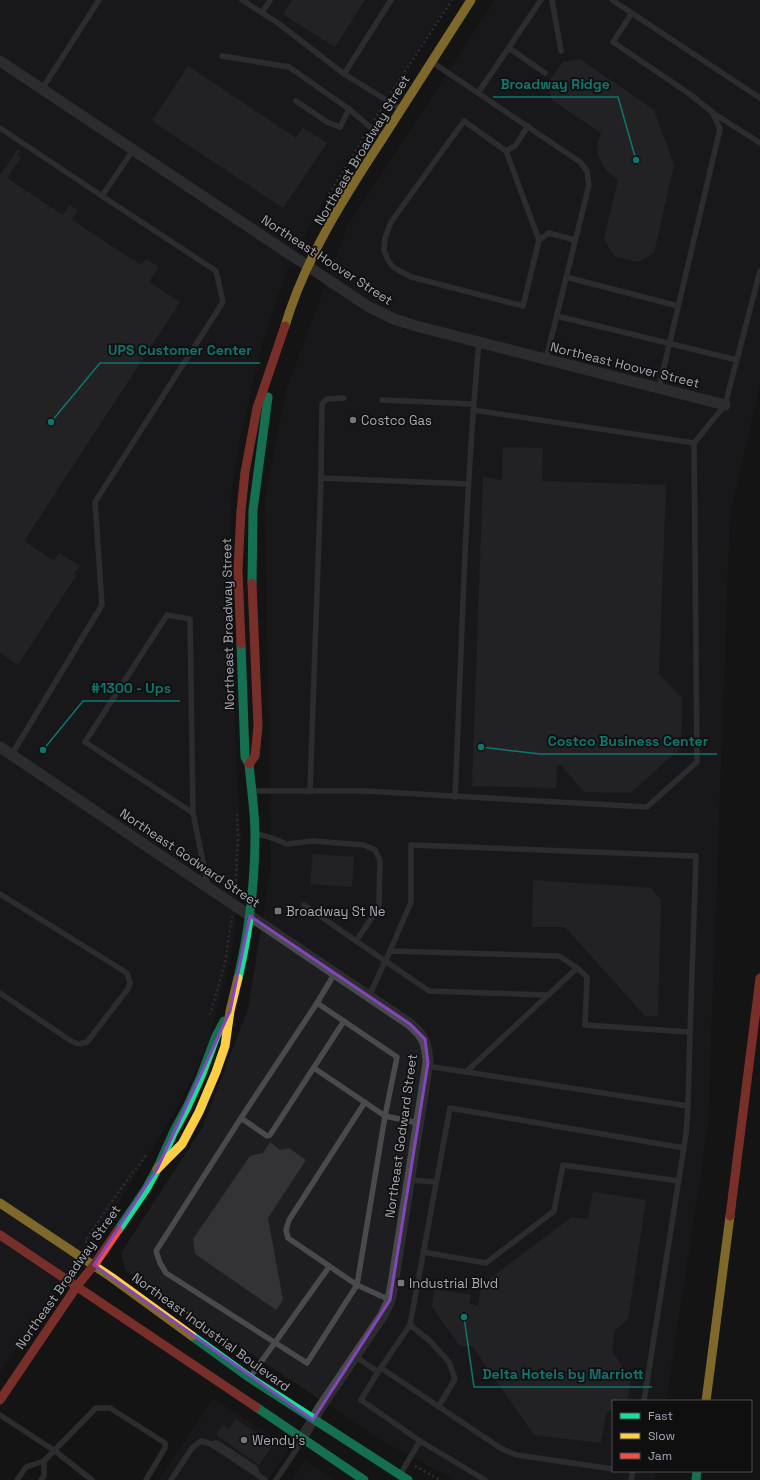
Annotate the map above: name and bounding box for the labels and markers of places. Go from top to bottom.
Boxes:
callout: Broadway Ridge [493,71,618,97]
callout: UPS Customer Center [100,337,260,363]
place label: Costco Gas [361,412,432,429]
marker: Costco Gas [348,415,358,425]
callout: #1300 - Ups [83,675,180,701]
callout: Costco Business Center [540,728,717,754]
place label: Broadway St Ne [286,903,386,920]
marker: Broadway St Ne [273,906,283,916]
place label: Industrial Blvd [409,1275,498,1292]
marker: Industrial Blvd [396,1278,406,1288]
callout: Delta Hotels by Marriott [474,1361,652,1387]
place label: Wendy's [252,1432,305,1449]
marker: Wendy's [239,1435,249,1445]

